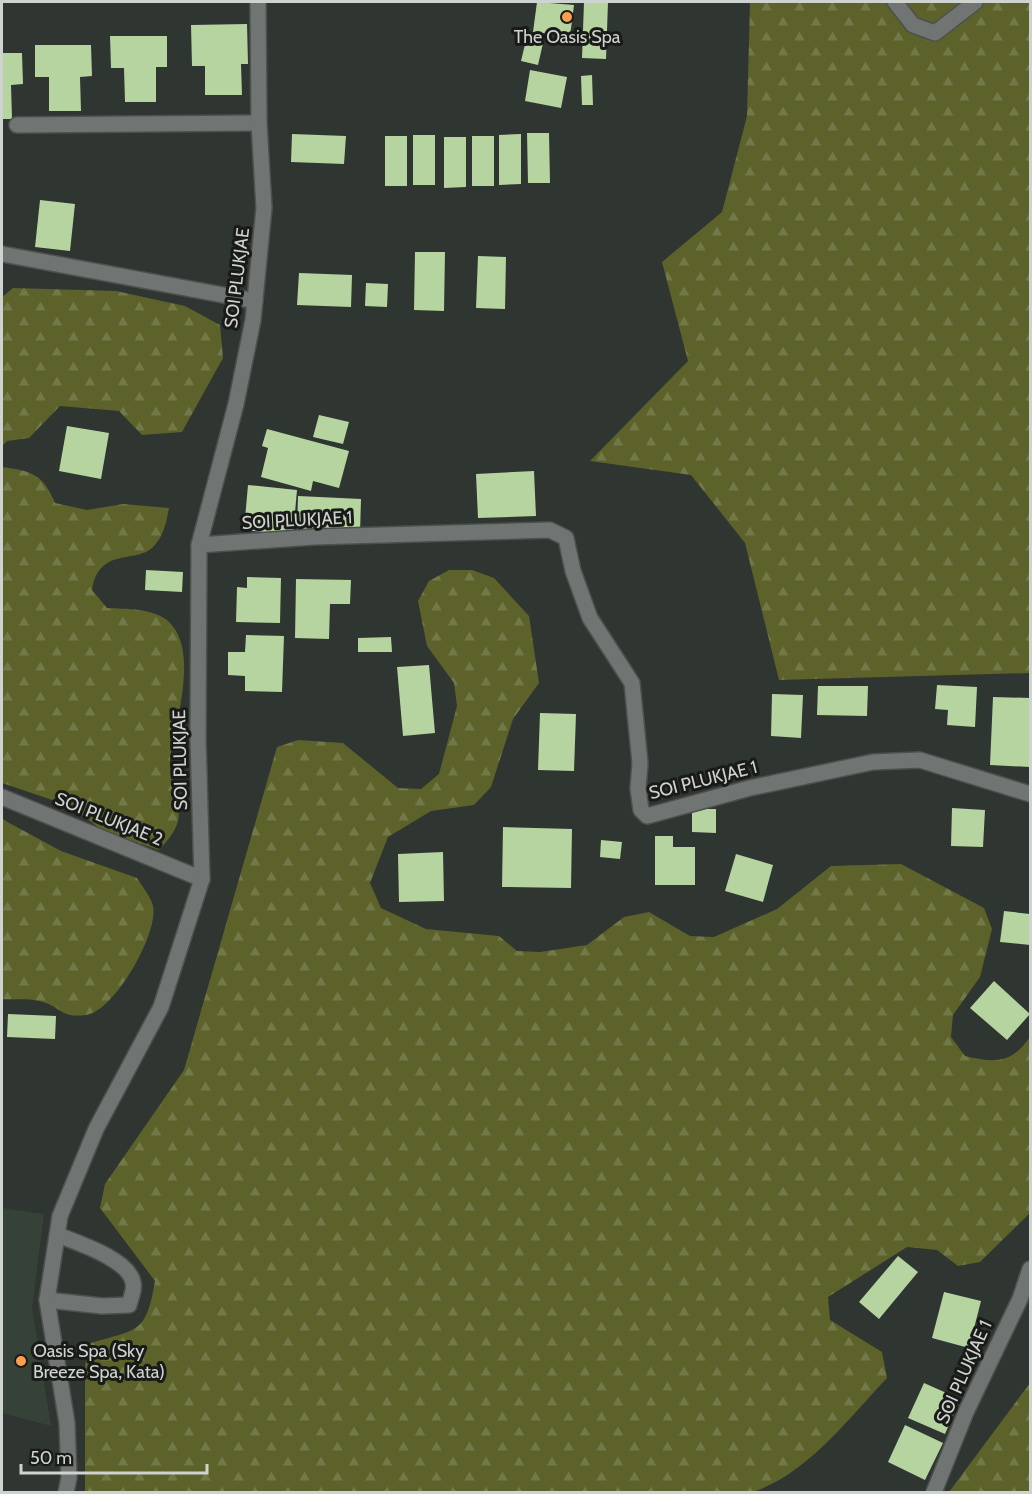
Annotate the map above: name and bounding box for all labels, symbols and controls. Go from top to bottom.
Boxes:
marker: The Oasis Spa [560,10,574,24]
place label: The Oasis Spa [514,26,621,48]
street label: SOI PLUKJAE [220,227,254,329]
street label: SOI PLUKJAE 1 [241,506,353,534]
street label: SOI PLUKJAE [168,709,192,811]
street label: SOI PLUKJAE 1 [647,756,759,804]
street label: SOI PLUKJAE 2 [52,787,166,851]
street label: SOI PLUKJAE 1 [931,1317,997,1427]
place label: Oasis Spa (Sky Breeze Spa, Kata) [33,1340,165,1383]
marker: Oasis Spa (Sky Breeze Spa, Kata) [14,1354,28,1368]
scale bar [21,1437,207,1475]
text: 50 m [30,1447,72,1469]

